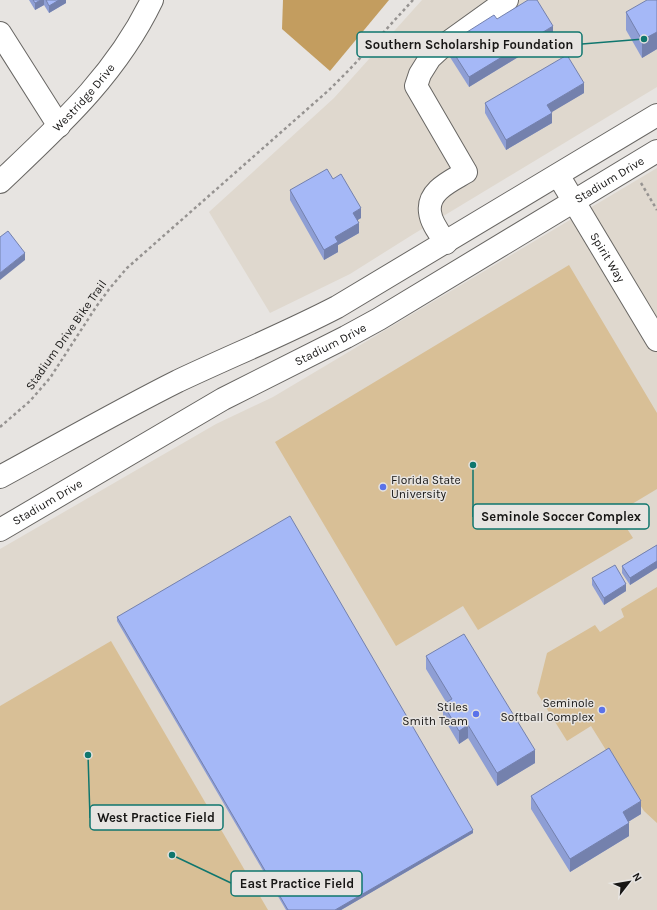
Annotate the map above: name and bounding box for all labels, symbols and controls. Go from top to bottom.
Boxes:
callout: Southern Scholarship Foundation [357,32,582,57]
text: Southern Scholarship Foundation [365,37,573,52]
street label: Westridge Drive [50,61,118,134]
street label: Stadium Drive [572,154,646,206]
street label: Spirit Way [587,230,628,285]
street label: Stadium Drive Bike Trail [23,277,109,393]
street label: Stadium Drive [292,320,369,369]
place label: Florida State University [391,473,461,501]
street label: Stadium Drive [10,476,85,528]
marker: Florida State University [378,482,388,492]
callout: Seminole Soccer Complex [473,504,649,529]
text: Seminole Soccer Complex [481,509,641,524]
place label: Seminole Softball Complex [500,696,594,724]
place label: Stiles Smith Team [402,700,468,728]
marker: Seminole Softball Complex [597,705,607,715]
marker: Stiles Smith Team [471,709,481,719]
callout: West Practice Field [90,805,223,830]
text: West Practice Field [97,810,215,825]
north arrow [609,862,649,902]
text: N [630,870,645,884]
callout: East Practice Field [231,871,362,896]
text: East Practice Field [240,876,354,891]

